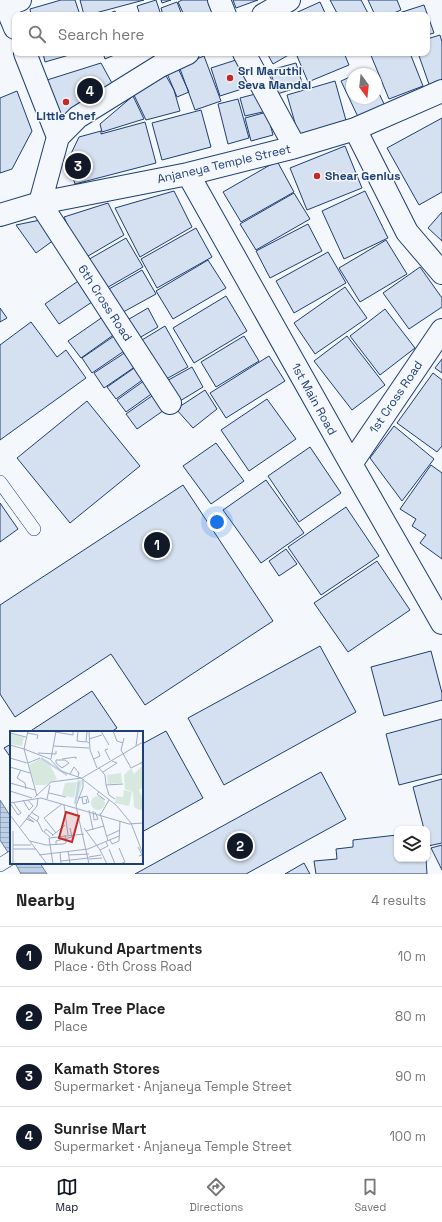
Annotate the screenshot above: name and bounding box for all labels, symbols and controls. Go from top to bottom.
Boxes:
search box [12,12,430,56]
icon: search [26,23,48,45]
text: Search here [58,25,144,44]
place label: Sri Maruthi Seva Mandal [238,63,311,93]
north arrow [346,68,382,104]
marker: Sri Maruthi Seva Mandal [225,73,235,83]
pin: 4 [77,76,103,106]
marker: Little Chef [61,97,71,107]
place label: Little Chef [36,108,96,124]
street label: Anjaneya Temple Street [155,141,293,187]
pin: 3 [65,151,91,181]
place label: Shear Genius [325,168,400,184]
marker: Shear Genius [312,171,322,181]
street label: 6th Cross Road [74,262,136,344]
street label: 1st Cross Road [366,358,426,436]
street label: 1st Main Road [288,360,340,438]
your location [207,512,227,532]
pin: 1 [144,530,170,560]
inset map [10,731,143,864]
map controls [394,826,430,862]
button: layers [394,826,430,862]
pin: 2 [227,831,253,861]
text: Nearby [16,889,75,911]
text: 4 results [371,892,426,909]
text: Mukund Apartments [54,939,202,958]
text: 1 [26,948,32,965]
text: 10 m [398,948,426,965]
text: Place · 6th Cross Road [54,958,192,975]
text: Palm Tree Place [54,999,165,1018]
text: 2 [25,1008,33,1025]
text: 80 m [395,1008,426,1025]
text: Place [54,1018,88,1035]
text: Kamath Stores [54,1059,160,1078]
text: 3 [25,1068,33,1085]
text: 90 m [395,1068,426,1085]
text: Supermarket · Anjaneya Temple Street [54,1078,292,1095]
text: Sunrise Mart [54,1119,147,1138]
text: 4 [25,1128,33,1145]
text: 100 m [389,1128,426,1145]
text: Supermarket · Anjaneya Temple Street [54,1138,292,1155]
tab: Map [56,1176,78,1214]
tab: Directions [189,1176,243,1214]
tab: Saved [354,1176,386,1214]

